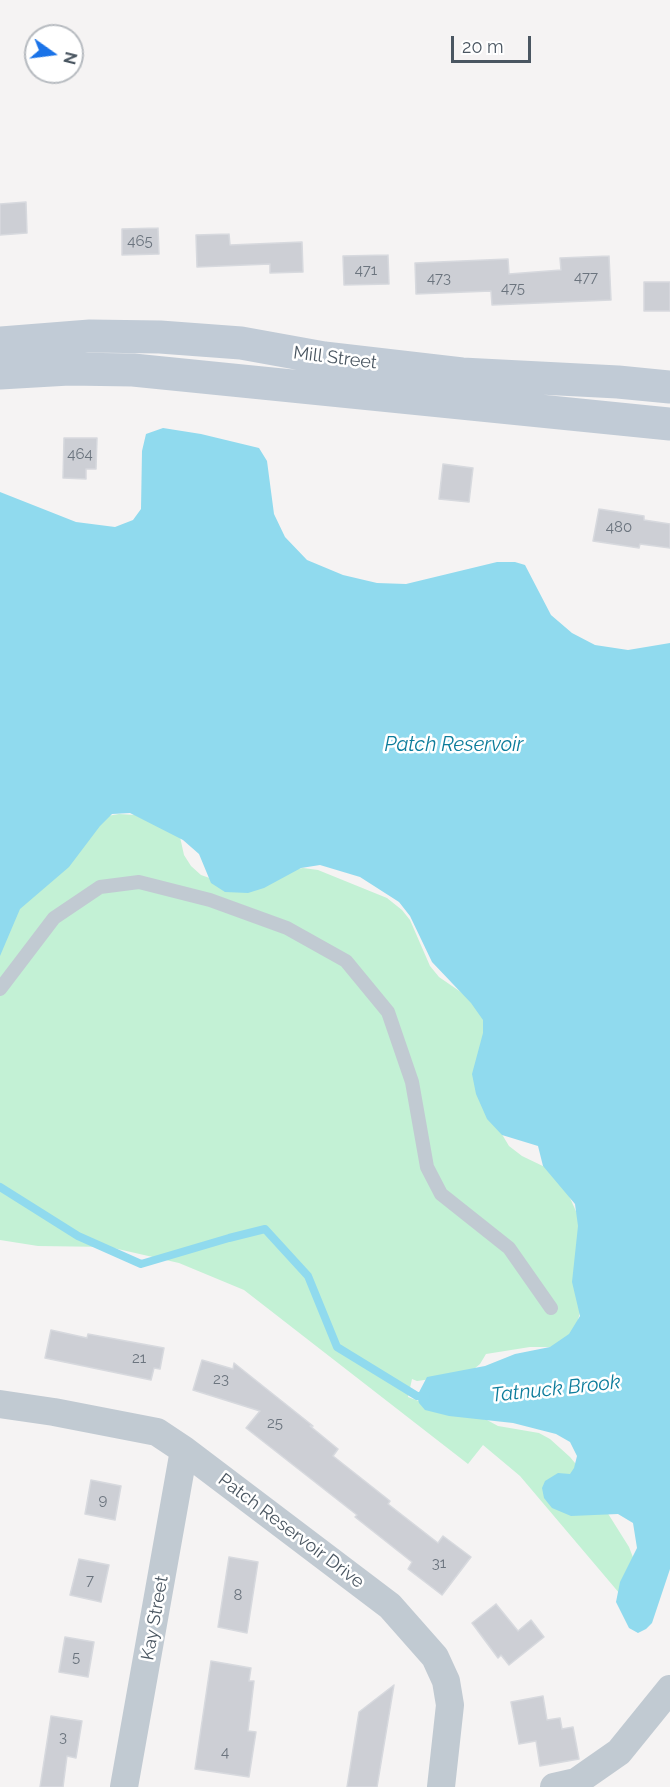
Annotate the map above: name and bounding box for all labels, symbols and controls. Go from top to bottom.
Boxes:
north arrow [24,24,84,84]
scale bar [454,24,534,62]
text: 20 m [462,36,504,57]
text: N [59,50,81,66]
house number: 465 [127,232,153,250]
house number: 471 [355,261,377,279]
house number: 477 [574,268,598,286]
house number: 473 [427,269,451,287]
house number: 475 [501,279,525,297]
street label: Mill Street [292,342,378,374]
house number: 464 [67,445,93,463]
house number: 480 [606,518,632,536]
water label: Patch Reservoir [385,733,523,757]
house number: 21 [132,1349,146,1367]
house number: 23 [213,1370,229,1388]
water label: Tatnuck Brook [490,1370,622,1408]
house number: 25 [267,1414,283,1432]
street label: Patch Reservoir Drive [214,1469,368,1593]
house number: 9 [99,1491,107,1509]
house number: 31 [432,1554,446,1572]
house number: 7 [86,1571,94,1589]
street label: Kay Street [137,1574,173,1662]
house number: 8 [234,1586,242,1604]
house number: 5 [72,1648,80,1666]
house number: 3 [59,1728,67,1746]
house number: 4 [221,1743,229,1761]

